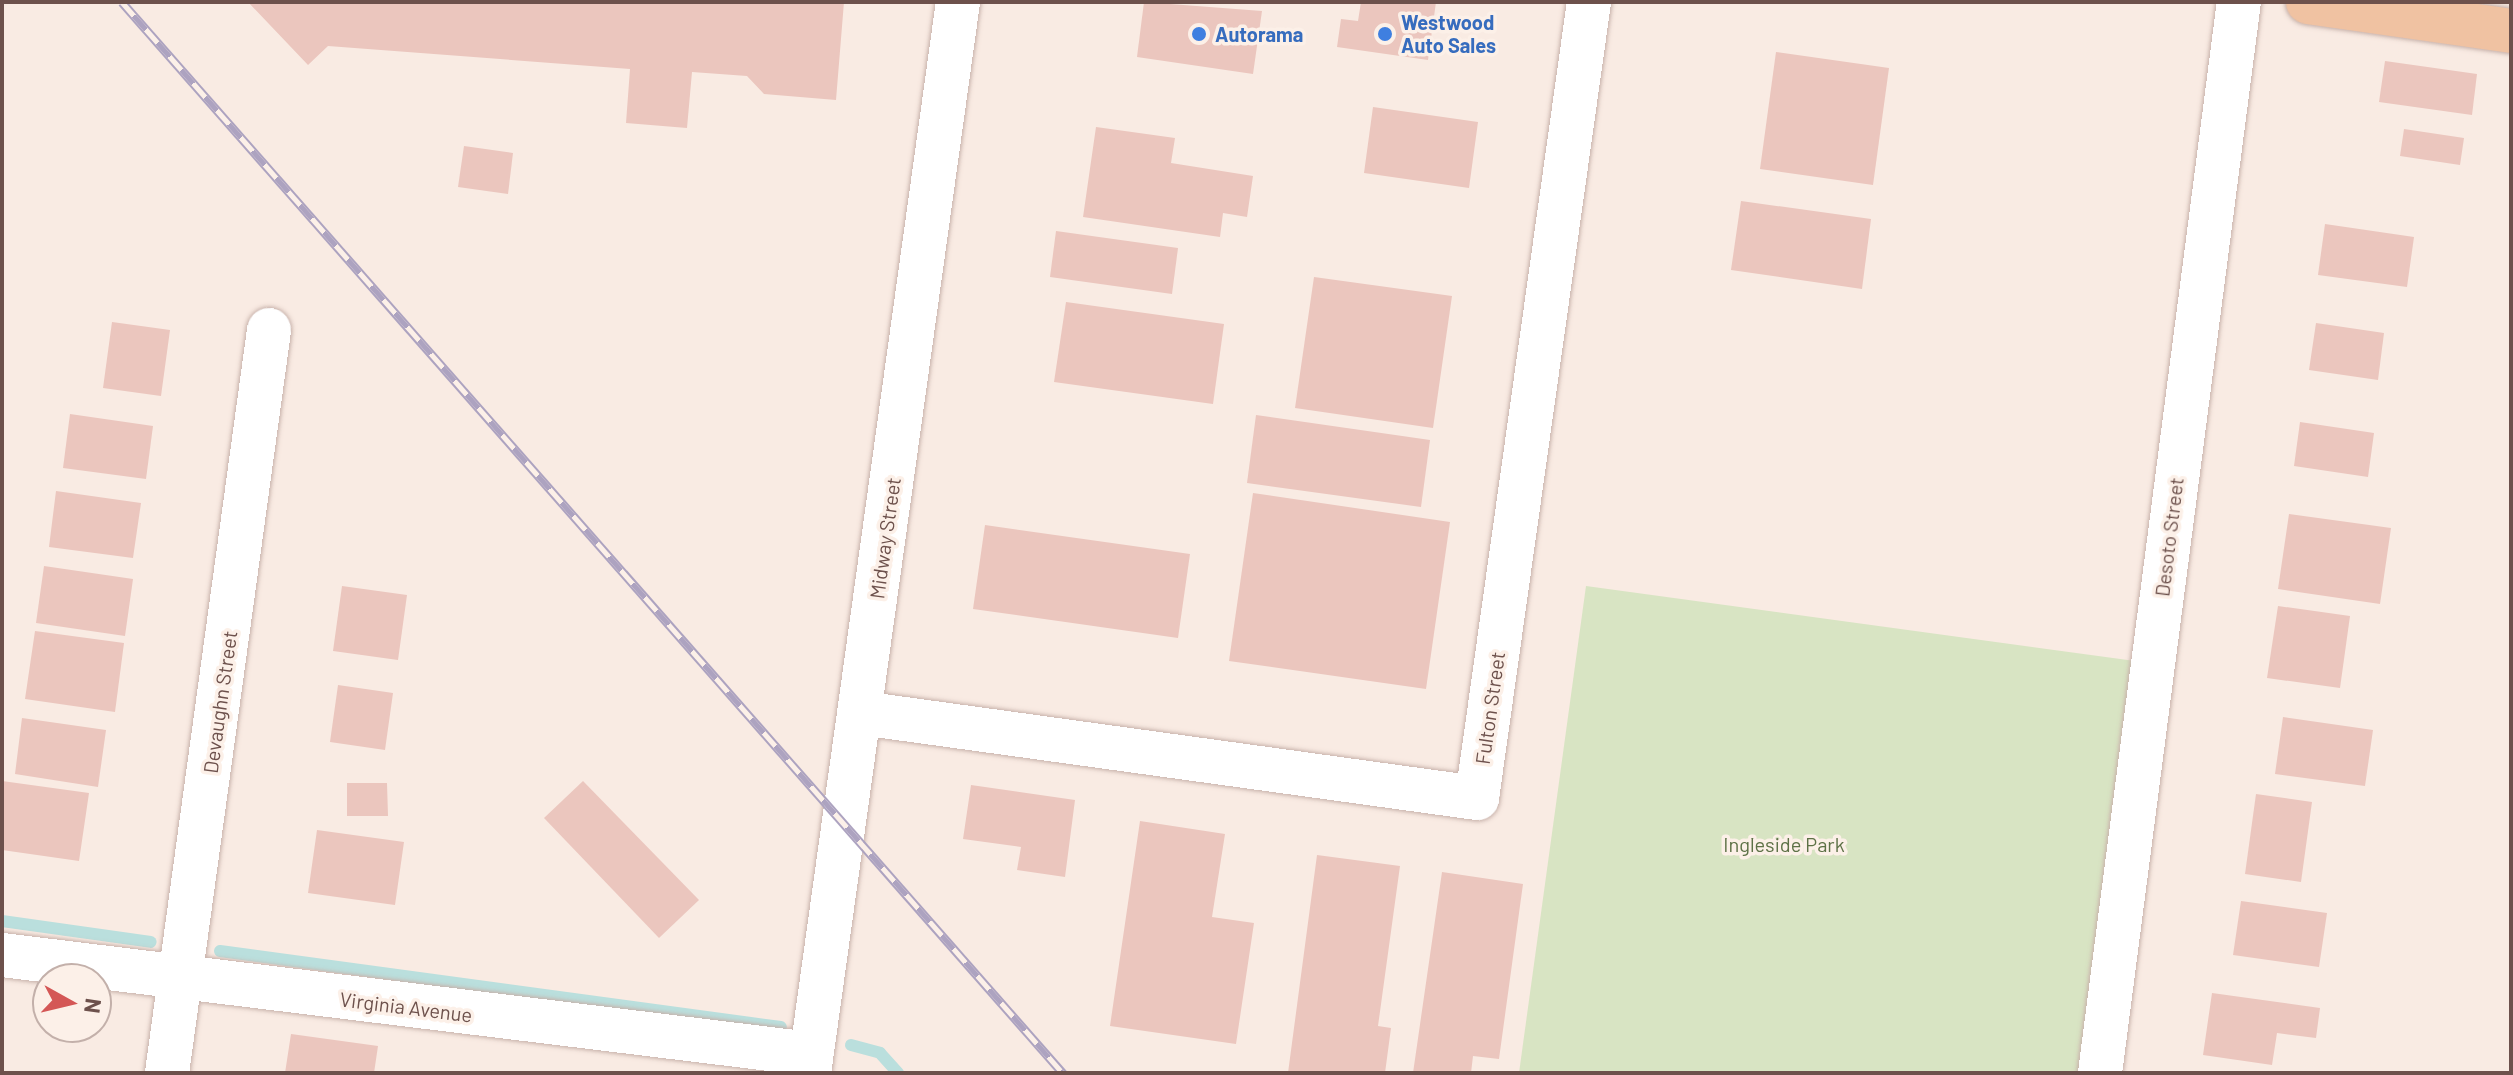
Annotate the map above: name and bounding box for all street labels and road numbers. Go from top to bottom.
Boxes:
street label: Midway Street [865,476,905,600]
street label: Desoto Street [2150,476,2188,598]
street label: Devaughn Street [198,629,242,775]
street label: Fulton Street [1470,650,1510,766]
street label: Virginia Avenue [338,987,474,1027]

